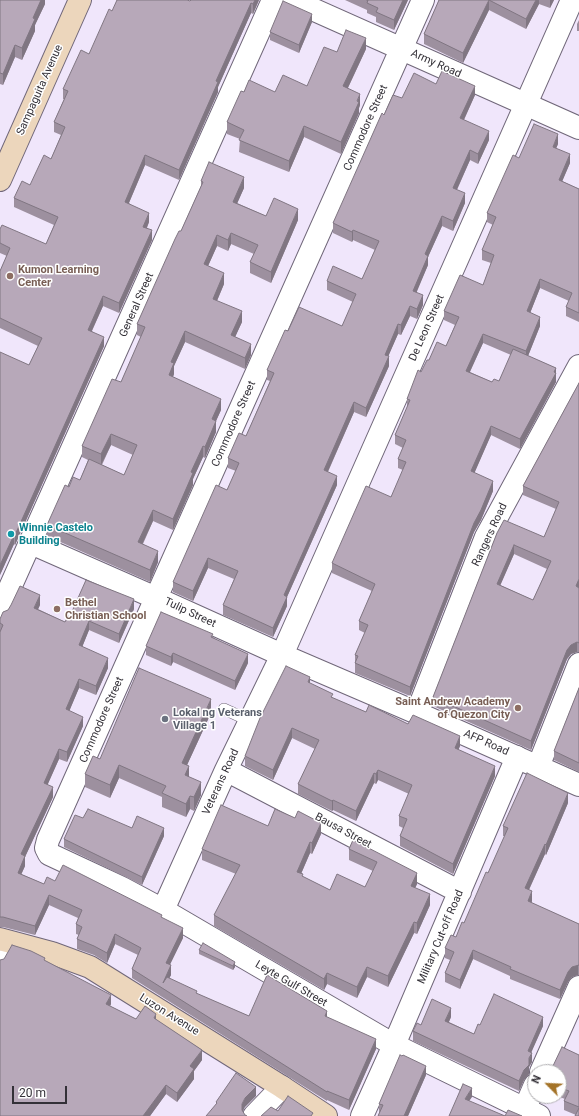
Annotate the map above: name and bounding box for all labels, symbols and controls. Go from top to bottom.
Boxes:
street label: Sampaguita Avenue [14,43,66,137]
street label: Army Road [409,47,463,81]
street label: Commodore Street [341,83,391,173]
place label: Kumon Learning Center [18,263,99,289]
marker: Kumon Learning Center [5,271,15,281]
street label: General Street [117,271,157,339]
street label: De Leon Street [406,293,448,363]
street label: Commodore Street [209,379,259,469]
street label: Rangers Road [470,501,510,569]
place label: Winnie Castelo Building [19,521,93,547]
marker: Winnie Castelo Building [6,529,16,539]
street label: Tulip Street [162,595,218,631]
place label: Bethel Christian School [65,596,146,622]
marker: Bethel Christian School [52,604,62,614]
street label: Commodore Street [77,675,127,765]
place label: Saint Andrew Academy of Quezon City [395,695,510,721]
marker: Saint Andrew Academy of Quezon City [513,703,523,713]
place label: Lokal ng Veterans Village 1 [173,706,262,732]
marker: Lokal ng Veterans Village 1 [160,714,170,724]
street label: AFP Road [461,727,511,759]
street label: Veterans Road [200,747,242,817]
street label: Bausa Street [312,811,374,851]
street label: Military Cut-off Road [415,888,467,986]
street label: Leyte Gulf Street [253,958,329,1010]
street label: Luzon Avenue [137,991,201,1039]
north arrow [527,1064,567,1104]
text: N [529,1073,544,1086]
scale bar [14,1078,69,1104]
text: 20 m [19,1086,46,1100]

